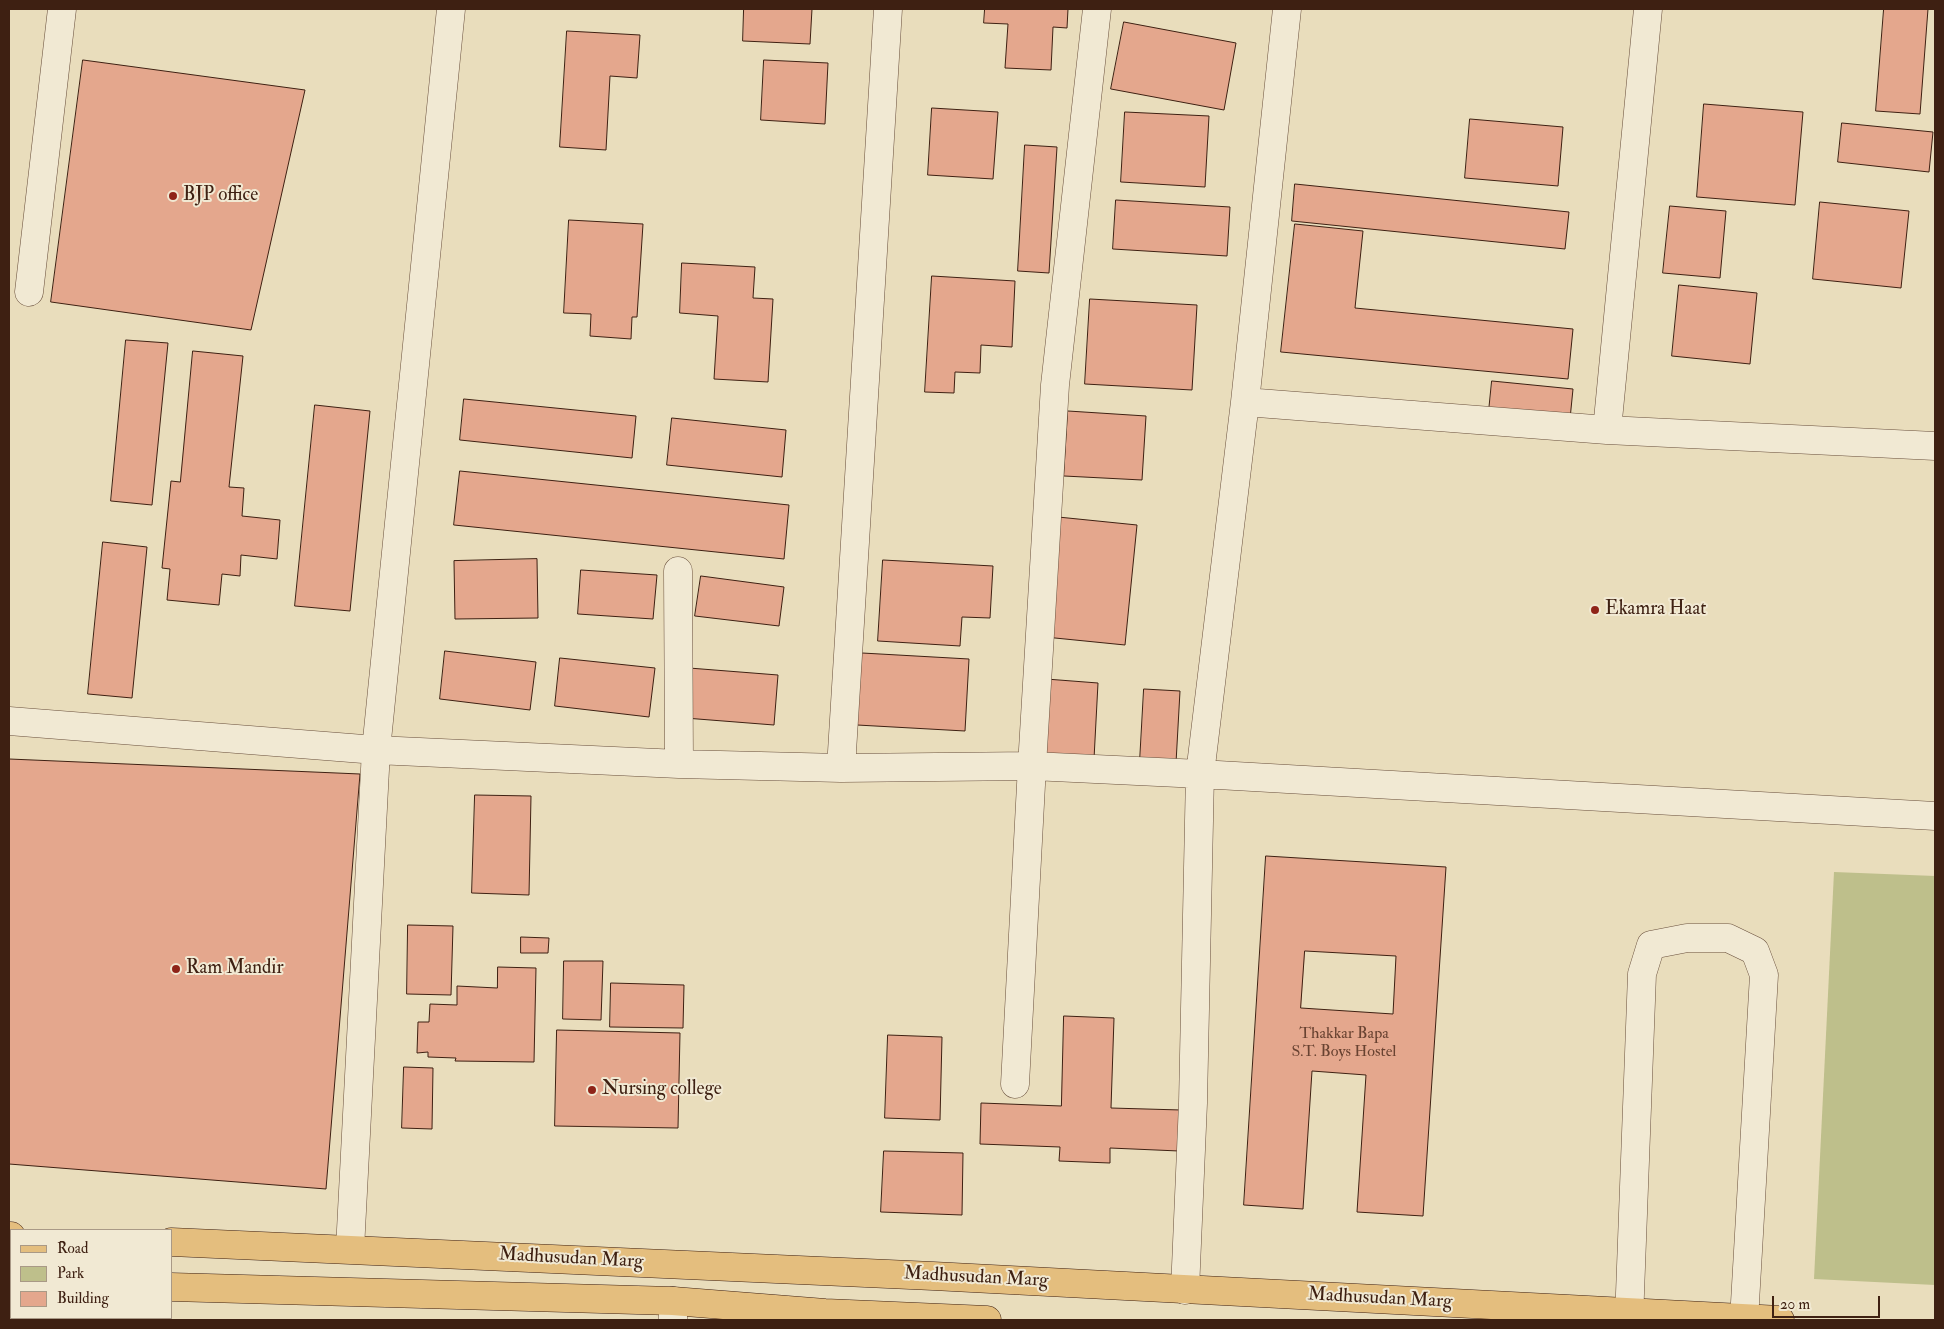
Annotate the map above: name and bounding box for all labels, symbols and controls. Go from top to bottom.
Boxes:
place label: BJP office [183,185,258,207]
marker: BJP office [167,190,179,202]
place label: Ekamra Haat [1605,599,1706,621]
marker: Ekamra Haat [1589,604,1601,616]
place label: Ram Mandir [186,958,283,980]
marker: Ram Mandir [170,963,182,975]
house number: Thakkar Bapa S.T. Boys Hostel [1292,1025,1396,1063]
place label: Nursing college [602,1079,722,1101]
marker: Nursing college [586,1084,598,1096]
legend [10,1229,172,1319]
text: Road [57,1239,88,1258]
street label: Madhusudan Marg [498,1244,644,1274]
street label: Madhusudan Marg [903,1263,1049,1293]
text: Park [57,1264,84,1283]
street label: Madhusudan Marg [1307,1284,1453,1314]
scale bar [1774,1286,1882,1318]
text: Building [57,1289,109,1308]
text: 20 m [1780,1295,1810,1314]

